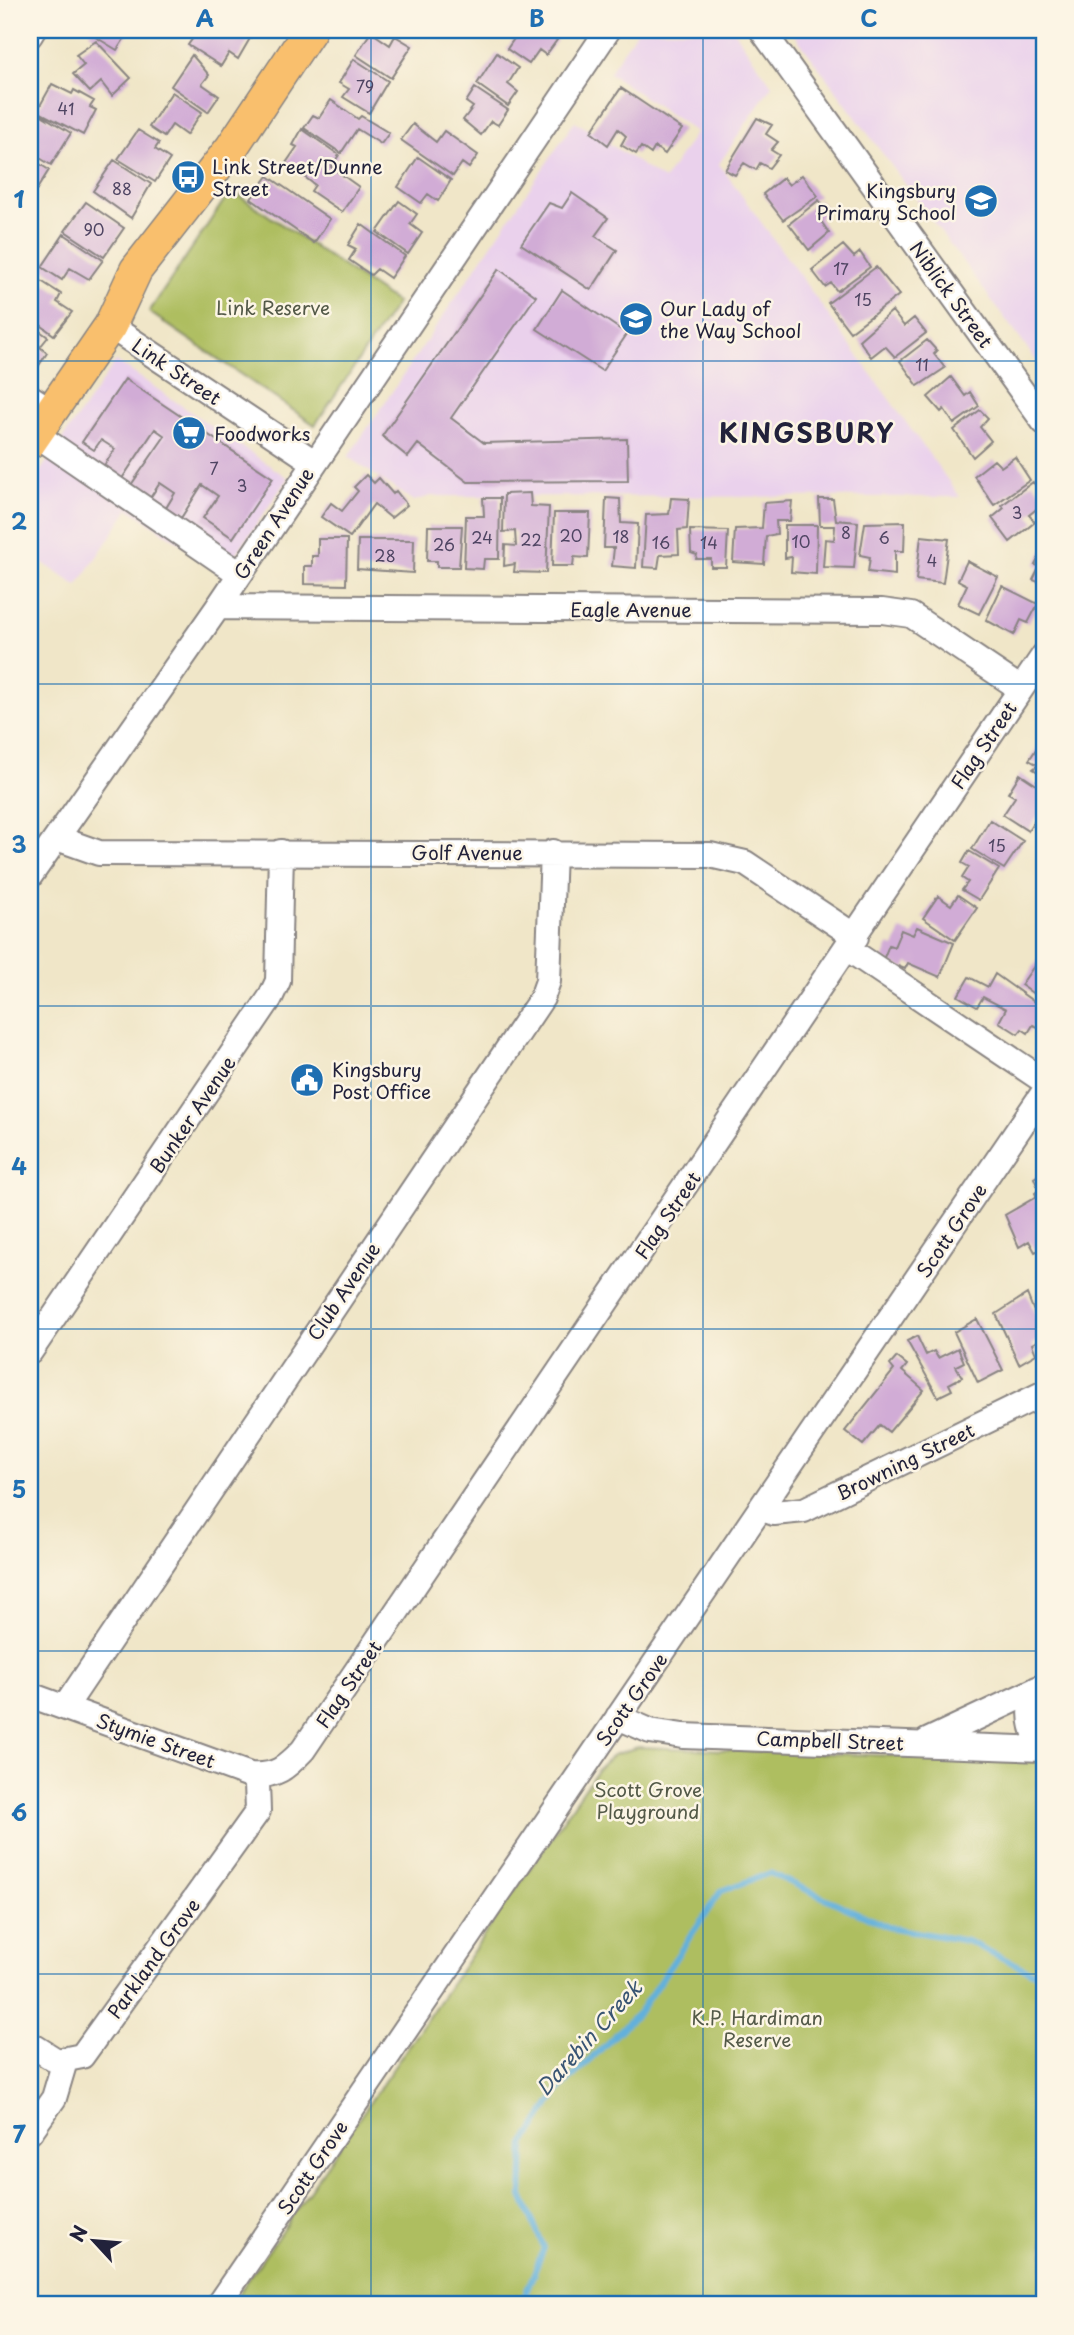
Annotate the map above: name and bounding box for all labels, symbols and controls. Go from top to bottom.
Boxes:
text: A [196,0,214,35]
text: B [529,0,545,35]
text: C [860,0,878,35]
house number: 79 [356,74,374,98]
house number: 41 [58,96,74,120]
place label: Link Street/Dunne Street [212,152,383,202]
bus stop icon: Link Street/Dunne Street [169,158,207,196]
house number: 88 [112,176,132,200]
place label: Kingsbury Primary School [816,176,956,226]
text: 1 [14,181,25,216]
school or university icon: Kingsbury Primary School [962,182,1000,220]
house number: 90 [83,217,105,241]
street label: Niblick Street [904,235,1000,353]
house number: 17 [833,256,849,280]
house number: 15 [854,287,872,311]
park label: Link Reserve [216,293,330,321]
place label: Our Lady of the Way School [660,294,802,344]
school or university icon: Our Lady of the Way School [617,300,655,338]
street label: Link Street [127,331,227,411]
house number: 11 [915,352,929,376]
district label: KINGSBURY [719,413,895,452]
supermarket icon: Foodworks [170,414,208,452]
place label: Foodworks [214,419,310,447]
house number: 7 [209,456,219,480]
street label: Green Avenue [226,462,320,584]
house number: 3 [237,473,247,497]
house number: 3 [1012,500,1022,524]
text: 2 [11,503,27,538]
house number: 8 [841,520,851,544]
house number: 20 [560,523,582,547]
house number: 18 [612,524,630,548]
house number: 24 [471,525,493,549]
house number: 6 [878,525,890,549]
house number: 22 [520,527,542,551]
house number: 10 [792,529,810,553]
house number: 16 [652,530,670,554]
house number: 14 [700,530,718,554]
house number: 26 [433,532,455,556]
house number: 28 [374,543,396,567]
house number: 4 [927,548,937,572]
street label: Eagle Avenue [570,595,692,623]
street label: Flag Street [943,695,1023,794]
text: 3 [11,826,27,861]
house number: 15 [988,833,1006,857]
street label: Golf Avenue [411,838,523,866]
street label: Bunker Avenue [142,1050,242,1178]
place label: Kingsbury Post Office [332,1055,431,1105]
public building icon: Kingsbury Post Office [288,1061,326,1099]
text: 4 [11,1148,27,1183]
street label: Flag Street [627,1165,707,1264]
street label: Scott Grove [909,1177,993,1283]
street label: Club Avenue [300,1236,386,1346]
street label: Browning Street [831,1415,979,1507]
text: 5 [12,1471,26,1506]
street label: Flag Street [308,1634,388,1733]
street label: Scott Grove [588,1647,674,1751]
street label: Stymie Street [93,1706,220,1775]
street label: Campbell Street [756,1723,905,1757]
park label: Scott Grove Playground [594,1775,702,1825]
text: 6 [11,1794,27,1829]
street label: Parkland Grove [100,1892,206,2024]
water label: Darebin Creek [527,1971,649,2102]
park label: K.P. Hardiman Reserve [691,2003,823,2053]
street label: Scott Grove [270,2114,354,2220]
text: 7 [12,2116,26,2151]
north arrow [60,2206,130,2276]
text: N [62,2220,94,2246]

